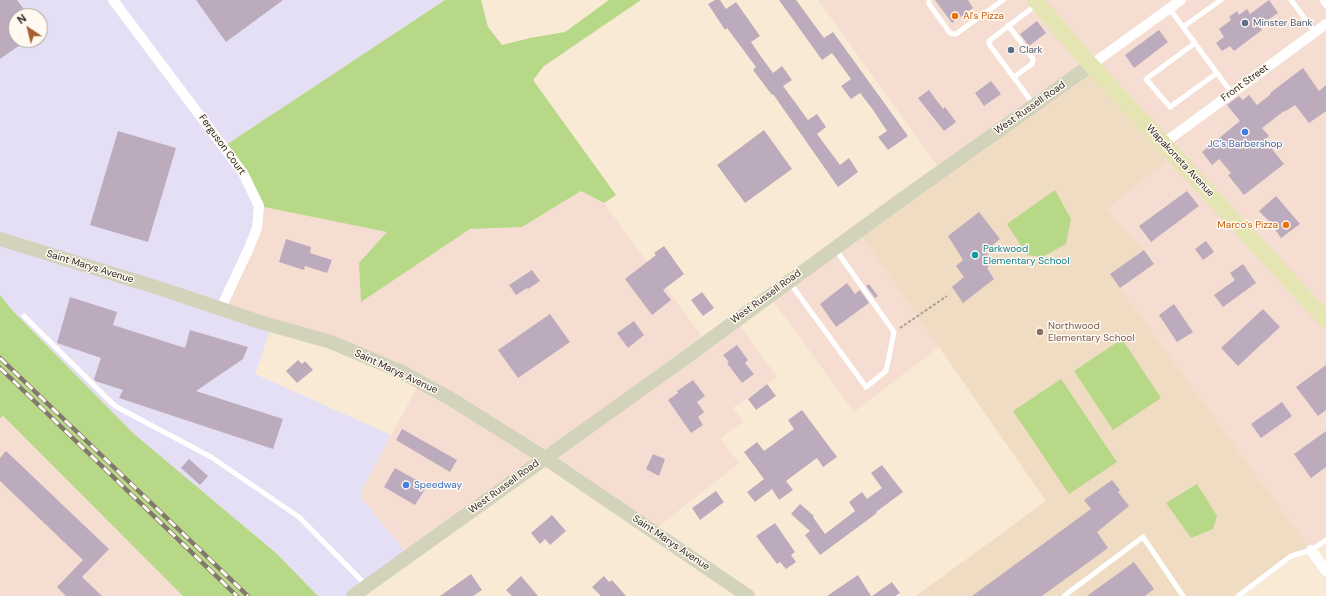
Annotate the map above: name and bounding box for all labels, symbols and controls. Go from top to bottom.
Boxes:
north arrow [8,8,48,48]
place label: Al's Pizza [963,10,1004,22]
text: N [14,11,29,27]
marker: Al's Pizza [950,11,960,21]
place label: Minster Bank [1253,17,1312,29]
marker: Minster Bank [1240,18,1250,28]
place label: Clark [1019,44,1043,56]
marker: Clark [1006,45,1016,55]
street label: Front Street [1219,62,1271,104]
street label: West Russell Road [992,79,1068,137]
street label: Ferguson Court [196,113,248,177]
street label: Wapakoneta Avenue [1143,122,1217,200]
marker: JC's Barbershop [1240,127,1250,137]
place label: JC's Barbershop [1207,138,1283,150]
place label: Marco's Pizza [1217,219,1278,231]
marker: Marco's Pizza [1281,220,1291,230]
place label: Parkwood Elementary School [983,243,1070,266]
street label: Saint Marys Avenue [45,248,135,286]
marker: Parkwood Elementary School [970,250,980,260]
street label: West Russell Road [728,267,804,327]
place label: Northwood Elementary School [1048,320,1135,344]
marker: Northwood Elementary School [1035,327,1045,337]
street label: Saint Marys Avenue [352,347,440,397]
street label: West Russell Road [466,457,542,517]
place label: Speedway [414,479,462,491]
marker: Speedway [401,480,411,490]
street label: Saint Marys Avenue [630,513,712,573]

